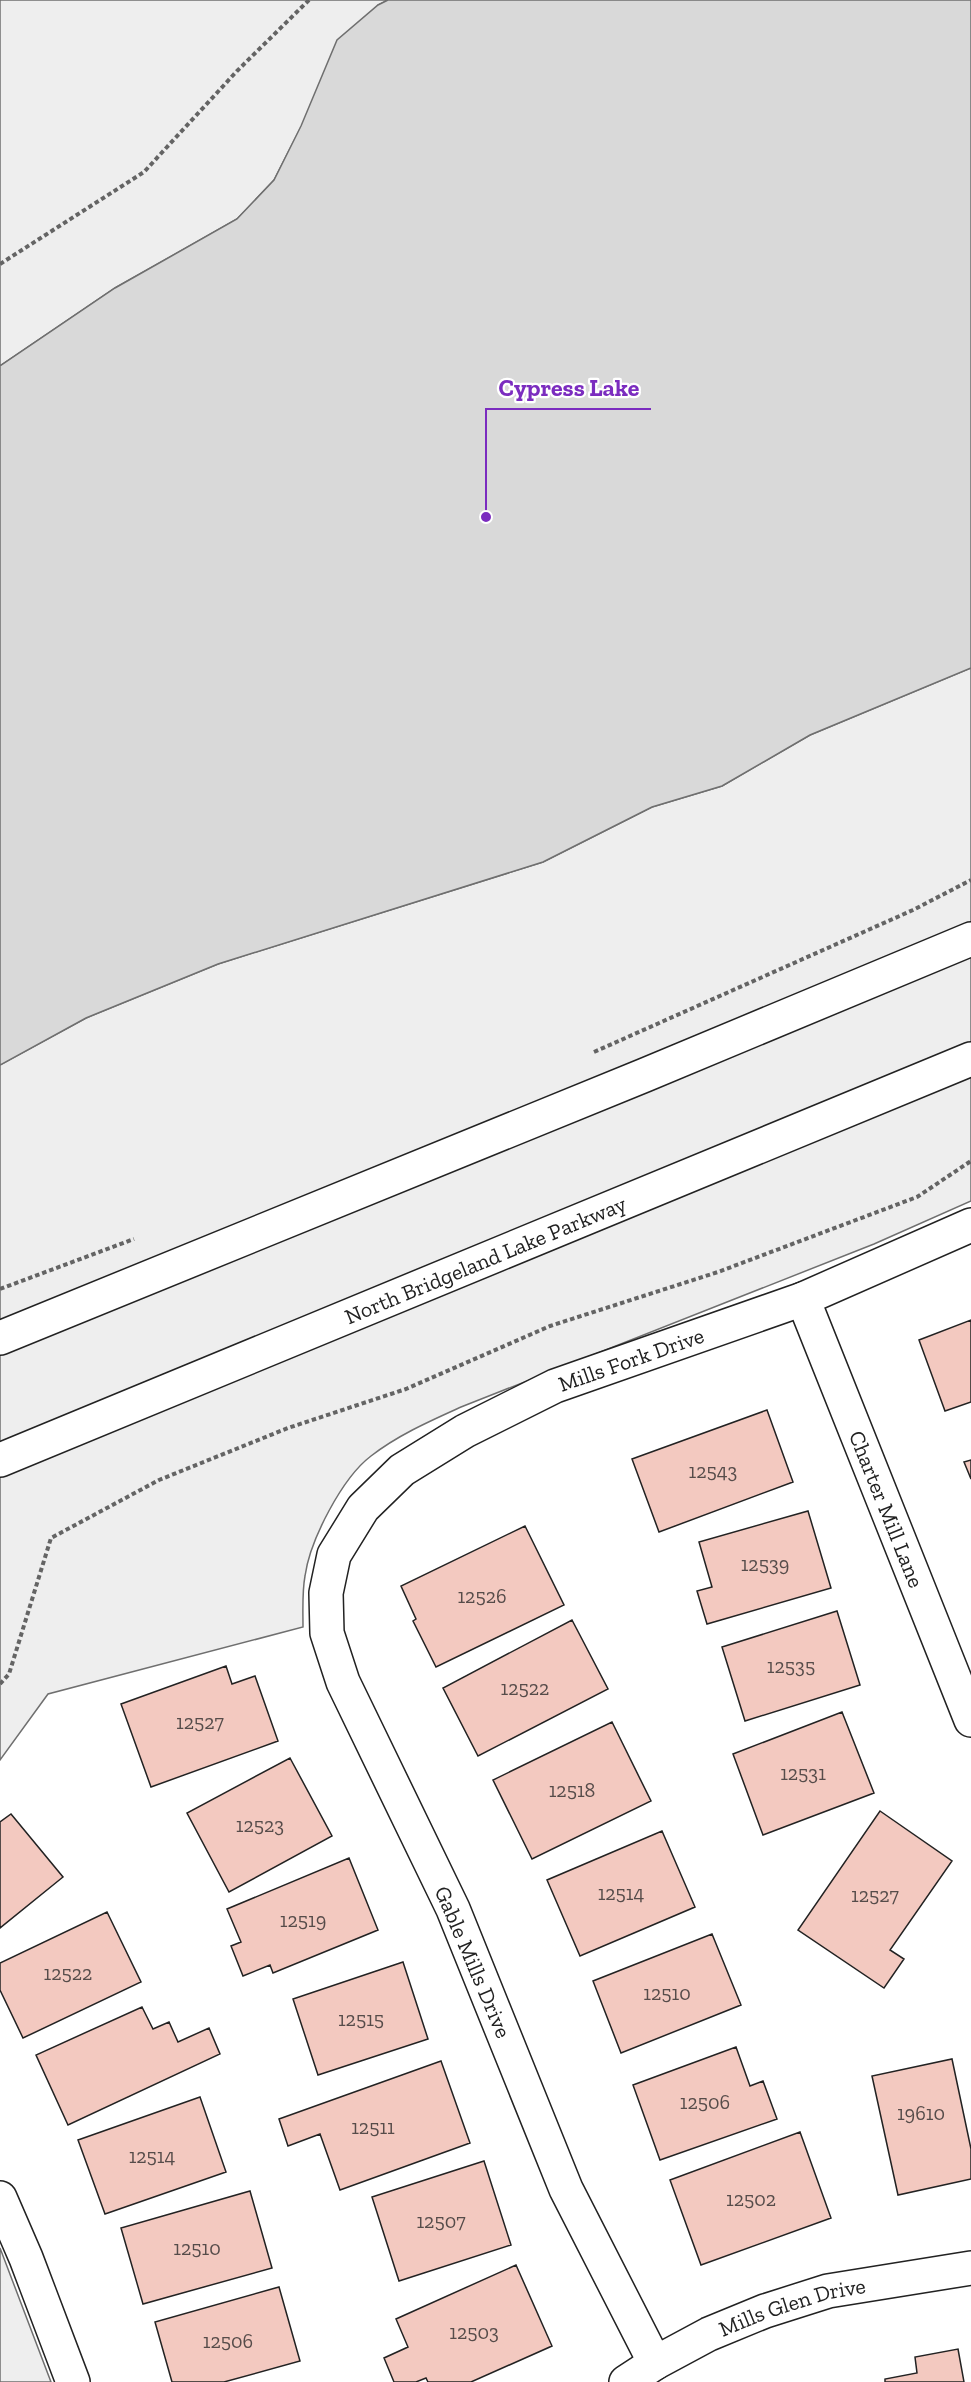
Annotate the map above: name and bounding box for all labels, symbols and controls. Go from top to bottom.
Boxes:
callout: Cypress Lake [486,367,651,409]
text: Cypress Lake [499,373,640,402]
street label: North Bridgeland Lake Parkway [341,1189,631,1330]
street label: Mills Fork Drive [555,1321,707,1397]
street label: Charter Mill Lane [843,1426,930,1591]
house number: 12543 [689,1459,737,1483]
house number: 12539 [741,1552,789,1576]
house number: 12526 [457,1584,507,1608]
house number: 12535 [767,1654,815,1678]
house number: 12522 [501,1676,549,1700]
house number: 12527 [176,1710,225,1734]
house number: 12531 [780,1761,826,1785]
house number: 12518 [549,1778,595,1802]
house number: 12523 [236,1813,284,1837]
house number: 12514 [598,1881,645,1905]
street label: Gable Mills Drive [429,1882,517,2042]
house number: 12527 [851,1883,900,1907]
house number: 12519 [280,1908,326,1932]
house number: 12522 [44,1961,92,1985]
house number: 12510 [643,1981,691,2005]
house number: 12515 [338,2007,384,2031]
house number: 12506 [680,2090,730,2114]
house number: 19610 [897,2101,945,2125]
house number: 12511 [351,2115,395,2139]
house number: 12514 [129,2144,176,2168]
house number: 12502 [726,2187,776,2211]
house number: 12507 [416,2209,466,2233]
house number: 12510 [173,2236,221,2260]
street label: Mills Glen Drive [715,2272,867,2342]
house number: 12503 [449,2320,499,2344]
house number: 12506 [203,2329,253,2353]

